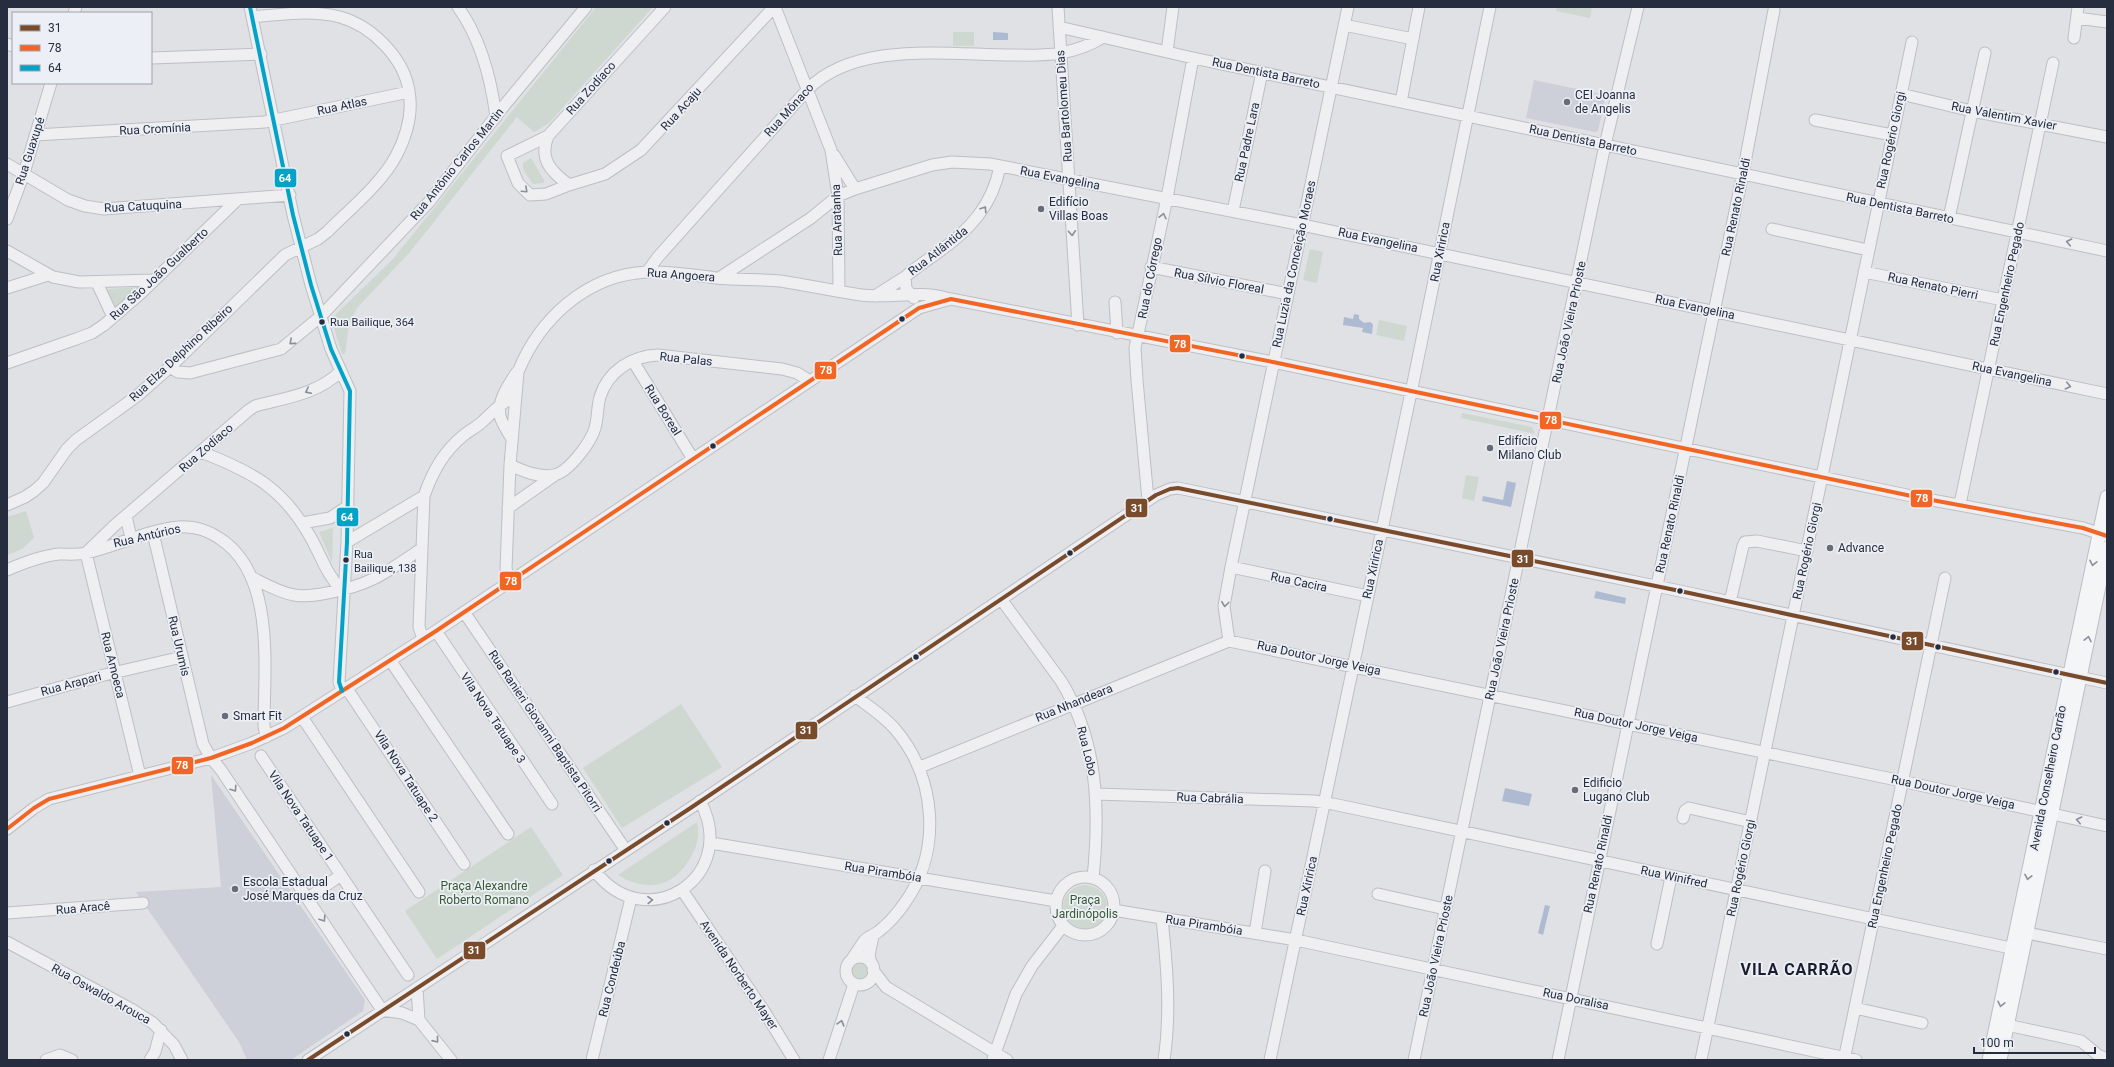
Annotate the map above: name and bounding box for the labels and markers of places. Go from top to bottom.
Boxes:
place label: CEI Joanna de Angelis [1575,88,1636,116]
marker: CEI Joanna de Angelis [1562,97,1572,107]
place label: Edifício Villas Boas [1049,195,1108,223]
marker: Edifício Villas Boas [1036,204,1046,214]
unlabelled marker [897,314,907,324]
place label: Rua Bailique, 364 [330,316,414,329]
marker: Rua Bailique, 364 [317,317,327,327]
unlabelled marker [1237,351,1247,361]
place label: Edifício Milano Club [1498,434,1562,462]
unlabelled marker [708,441,718,451]
marker: Edifício Milano Club [1485,443,1495,453]
unlabelled marker [1325,514,1335,524]
place label: Advance [1838,541,1884,555]
marker: Advance [1825,543,1835,553]
place label: Rua Bailique, 138 [354,548,416,575]
unlabelled marker [1065,548,1075,558]
marker: Rua Bailique, 138 [341,555,351,565]
unlabelled marker [1675,586,1685,596]
unlabelled marker [1888,632,1898,642]
unlabelled marker [1933,642,1943,652]
unlabelled marker [911,652,921,662]
unlabelled marker [2051,667,2061,677]
place label: Smart Fit [233,709,282,723]
marker: Smart Fit [220,711,230,721]
place label: Edificio Lugano Club [1583,776,1650,804]
marker: Edificio Lugano Club [1570,785,1580,795]
unlabelled marker [662,818,672,828]
unlabelled marker [604,856,614,866]
place label: Escola Estadual José Marques da Cruz [243,875,363,903]
marker: Escola Estadual José Marques da Cruz [230,884,240,894]
unlabelled marker [342,1029,352,1039]

